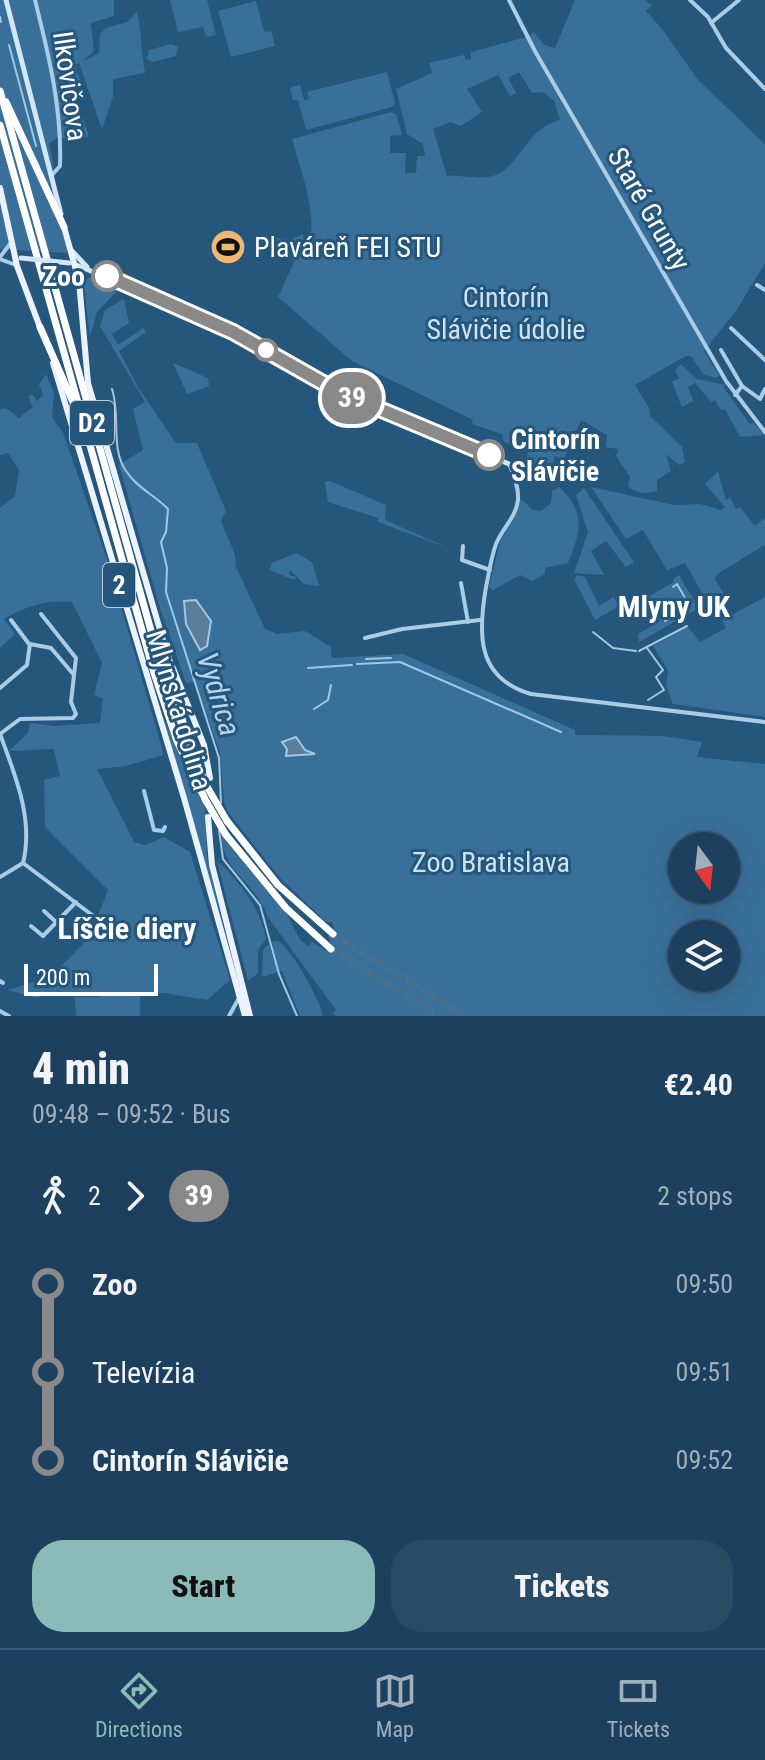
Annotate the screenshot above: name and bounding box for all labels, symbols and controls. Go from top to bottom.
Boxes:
street label: Ilkovičova [46,29,94,143]
street label: Staré Grunty [601,142,697,276]
sports icon: Plaváreň FEI STU [209,228,247,266]
place label: Plaváreň FEI STU [254,231,441,264]
place label: Zoo [43,260,85,293]
marker: Zoo [92,261,122,291]
park label: Cintorín Slávičie údolie [427,281,585,346]
unlabelled marker [255,339,277,361]
line badge: 39 [316,372,388,424]
text: 39 [338,381,366,414]
road number: D2 [70,401,114,445]
place label: Cintorín Slávičie [511,423,600,488]
marker: Cintorín Slávičie [474,440,504,470]
road number: 2 [103,563,135,607]
district label: Mlyny UK [618,589,731,624]
street label: Mlynská dolina [139,626,219,794]
water label: Vydrica [190,648,248,740]
north arrow [668,832,740,904]
map controls [668,832,740,992]
park label: Zoo Bratislava [412,846,570,879]
district label: Líščie diery [58,911,197,946]
button: layers [668,920,740,992]
scale bar [24,960,158,996]
text: 200 m [36,965,90,990]
text: 4 min [32,1043,130,1095]
text: €2.40 [664,1067,733,1102]
text: 09:48 – 09:52 · Bus [32,1099,231,1129]
icon: walk [32,1174,76,1218]
icon: forward [113,1174,157,1218]
text: 39 [185,1179,213,1212]
text: 2 [88,1181,101,1211]
text: 2 stops [657,1181,733,1211]
text: Zoo [92,1267,137,1302]
text: 09:50 [676,1269,733,1299]
text: Televízia [92,1355,195,1390]
text: 09:51 [676,1357,733,1387]
text: Cintorín Slávičie [92,1443,289,1478]
text: 09:52 [676,1445,733,1475]
button: Start [32,1540,375,1632]
button: Tickets [391,1540,733,1632]
tab: Directions [95,1669,183,1742]
tab: Map [373,1669,417,1742]
tab: Tickets [607,1669,670,1742]

